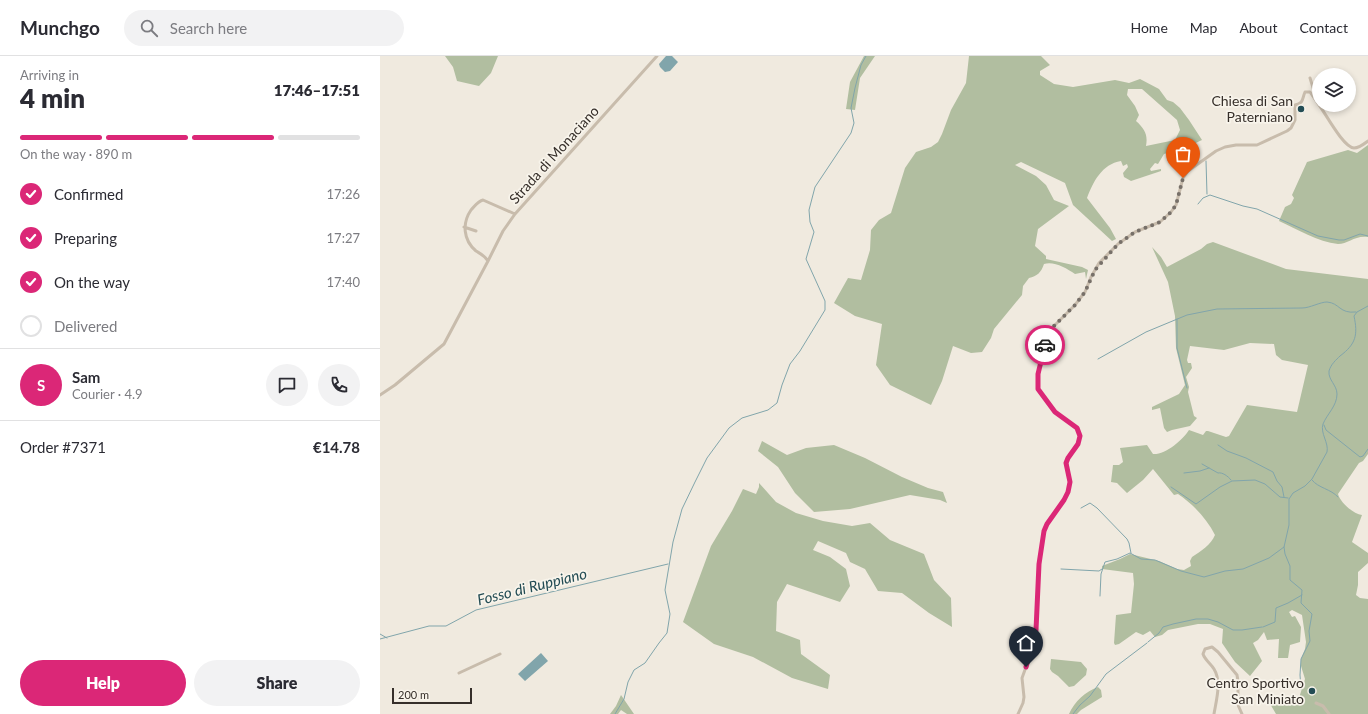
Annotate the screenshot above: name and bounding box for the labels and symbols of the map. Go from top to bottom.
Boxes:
place label: Chiesa di San Paterniano [1211,92,1293,125]
street label: Strada di Monaciano [505,102,602,207]
marker: Chiesa di San Paterniano [1296,104,1306,114]
pin [1166,137,1200,178]
courier [1025,325,1065,365]
water label: Fosso di Ruppiano [475,564,589,608]
pin [1009,626,1043,667]
place label: Centro Sportivo San Miniato [1206,674,1304,707]
scale bar [392,686,472,705]
marker: Centro Sportivo San Miniato [1307,686,1317,696]

